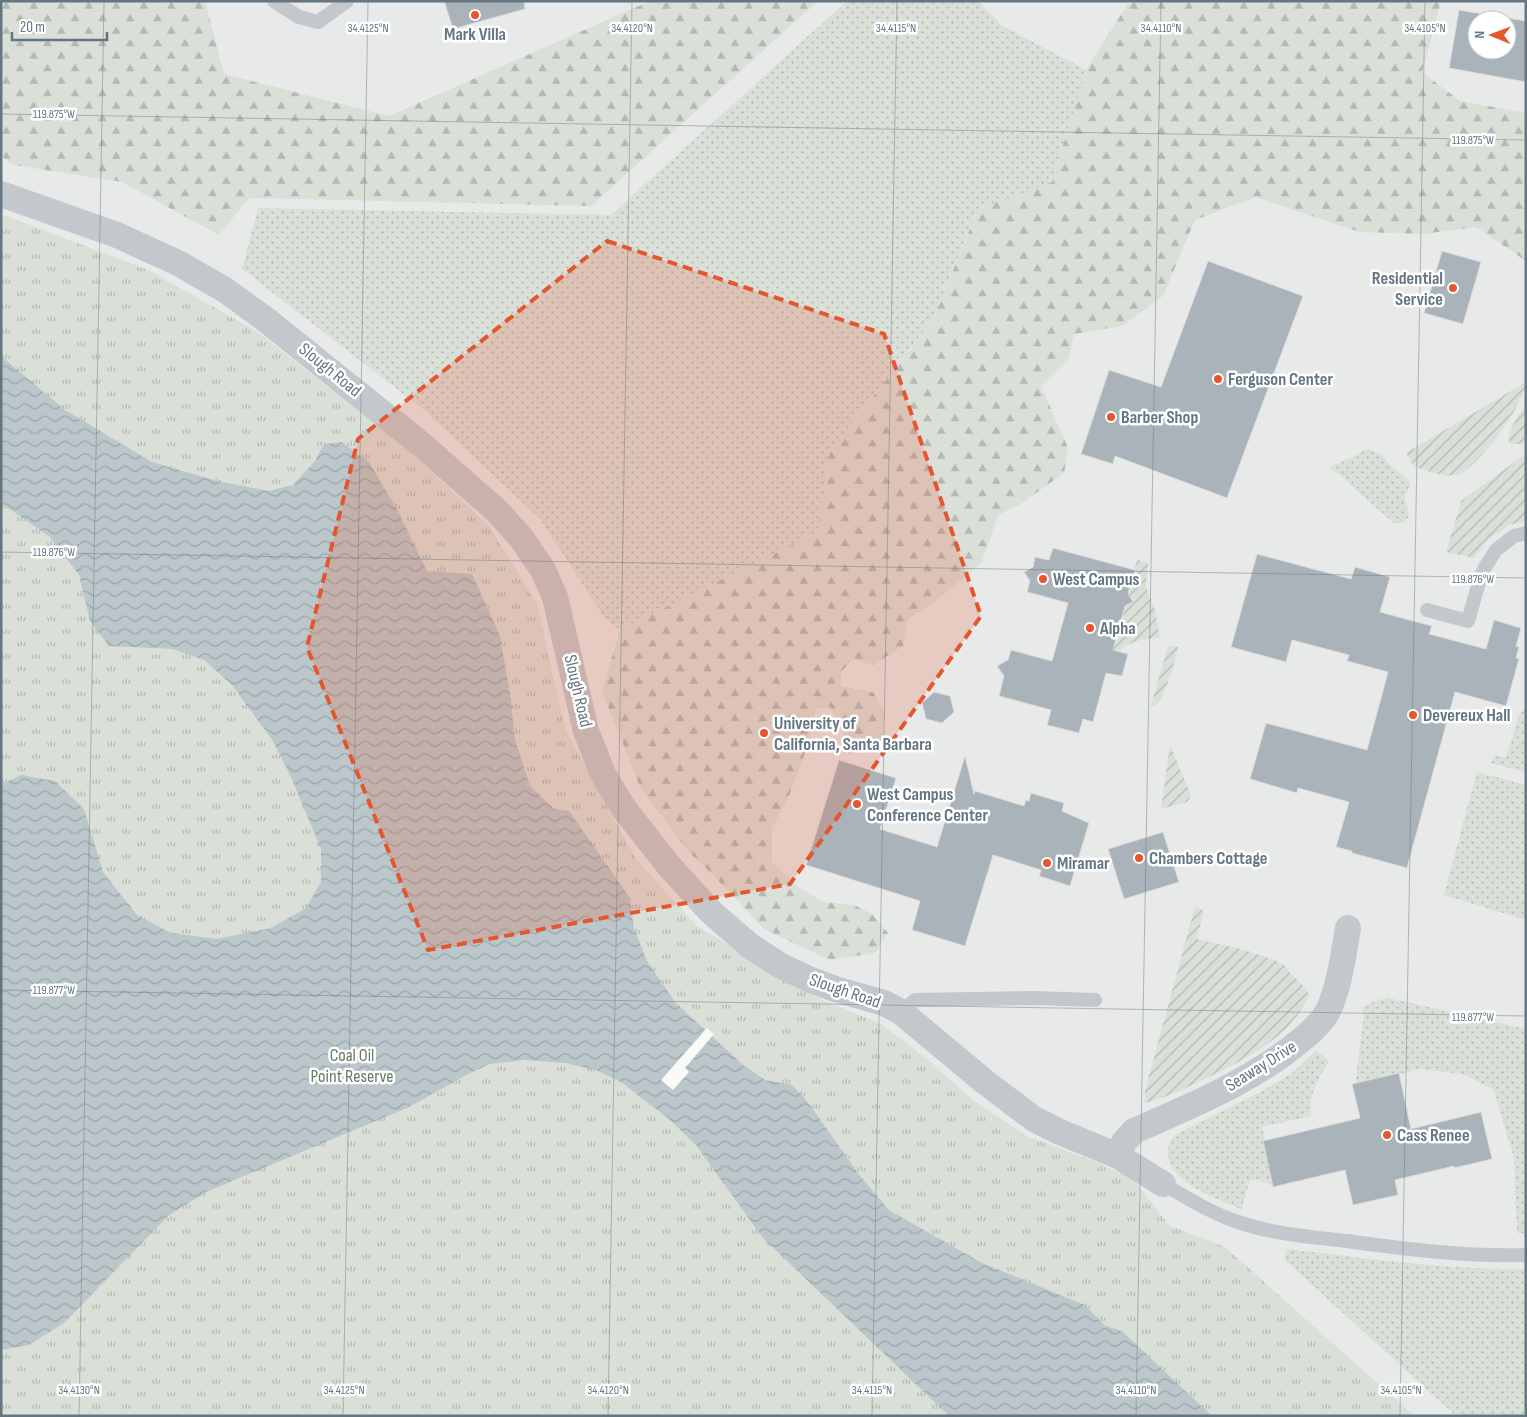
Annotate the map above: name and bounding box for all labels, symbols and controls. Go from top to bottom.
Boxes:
marker: Mark Villa [469,9,481,21]
scale bar [12,10,108,42]
north arrow [1467,10,1517,60]
text: 20 m [20,18,45,37]
text: 34.4125°N [347,21,389,36]
text: 34.4120°N [611,21,653,36]
text: 34.4115°N [876,21,916,36]
text: 34.4110°N [1141,21,1181,36]
text: 34.4105°N [1404,21,1446,36]
place label: Mark Villa [444,24,506,45]
text: N [1471,31,1488,39]
text: 119.875°W [33,107,75,122]
text: 119.875°W [1452,133,1494,148]
place label: Residential Service [1372,268,1443,310]
marker: Residential Service [1447,282,1459,294]
street label: Slough Road [295,339,365,401]
place label: Ferguson Center [1228,369,1333,390]
marker: Ferguson Center [1212,373,1224,385]
place label: Barber Shop [1121,407,1198,428]
marker: Barber Shop [1105,411,1117,423]
text: 119.876°W [33,545,75,560]
place label: West Campus [1053,569,1140,590]
text: 119.876°W [1452,572,1494,587]
marker: West Campus [1037,573,1049,585]
place label: Alpha [1099,618,1136,639]
marker: Alpha [1084,622,1096,634]
street label: Slough Road [559,653,597,729]
place label: Devereux Hall [1423,705,1510,726]
marker: Devereux Hall [1407,709,1419,721]
place label: University of California, Santa Barbara [774,713,932,755]
marker: University of California, Santa Barbara [758,727,770,739]
place label: West Campus Conference Center [867,784,989,826]
marker: West Campus Conference Center [851,798,863,810]
place label: Chambers Cottage [1149,848,1268,869]
marker: Chambers Cottage [1133,852,1145,864]
place label: Miramar [1057,853,1110,874]
marker: Miramar [1041,857,1053,869]
street label: Slough Road [807,969,883,1013]
text: 119.877°W [33,983,75,998]
text: 119.877°W [1452,1010,1494,1025]
street label: Seaway Drive [1222,1036,1300,1096]
park label: Coal Oil Point Reserve [311,1045,394,1087]
place label: Cass Renee [1397,1125,1470,1146]
marker: Cass Renee [1381,1129,1393,1141]
text: 34.4130°N [58,1383,100,1398]
text: 34.4125°N [323,1383,365,1398]
text: 34.4120°N [587,1383,629,1398]
text: 34.4115°N [852,1383,892,1398]
text: 34.4110°N [1116,1383,1156,1398]
text: 34.4105°N [1380,1383,1422,1398]

